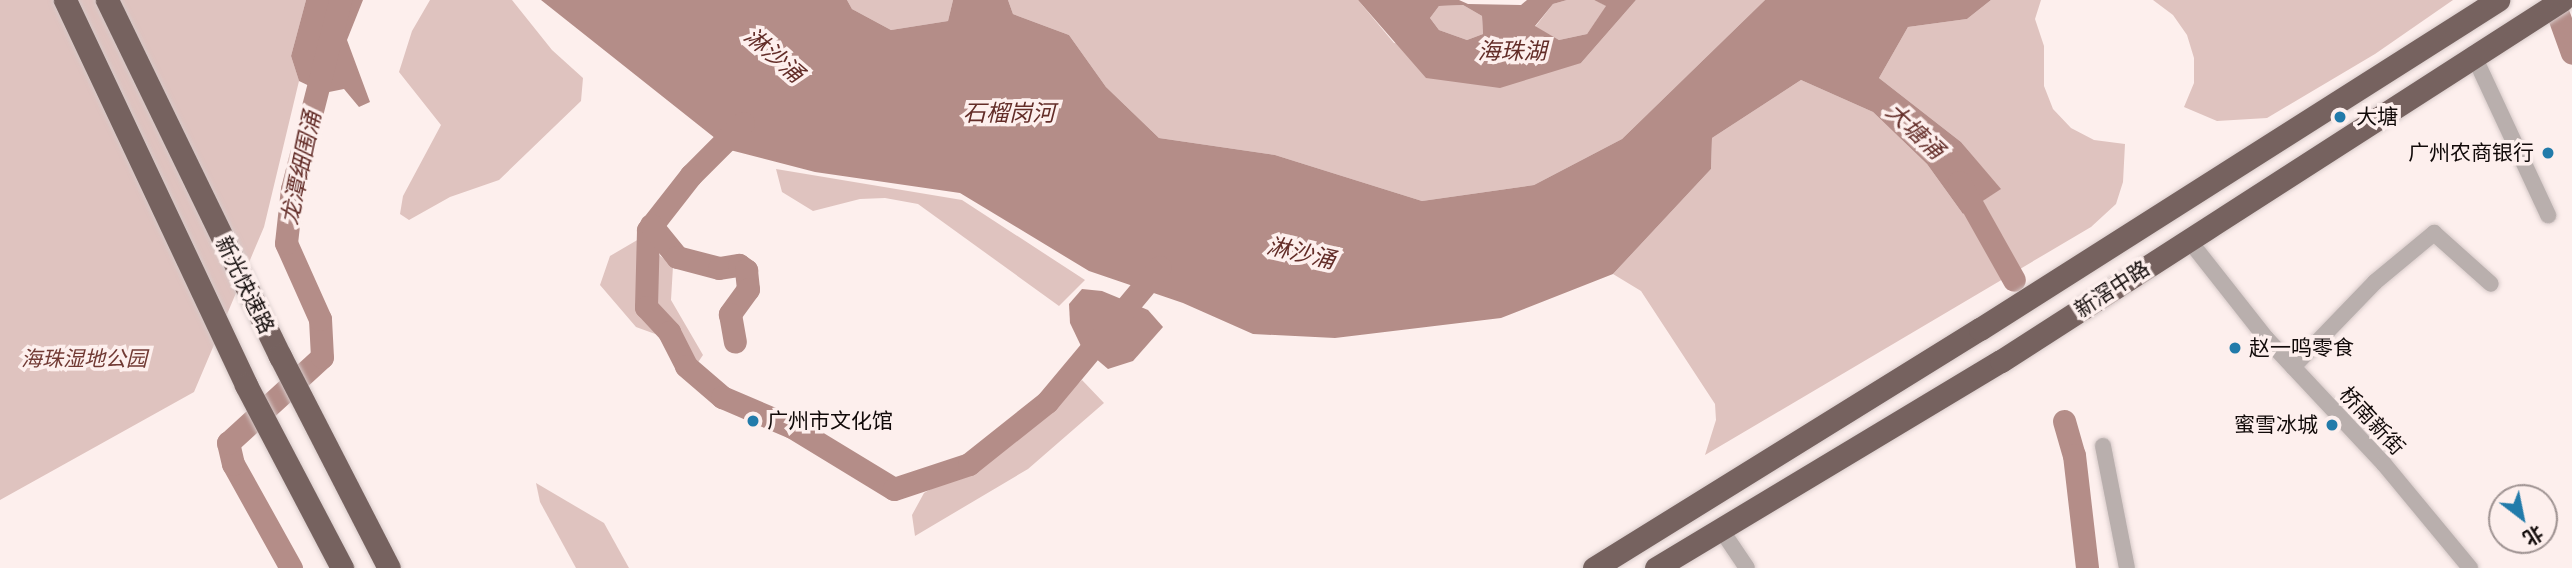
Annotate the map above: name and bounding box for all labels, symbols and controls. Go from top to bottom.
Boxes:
water label: 淋沙涌 [739,22,809,88]
water label: 海珠湖 [1478,37,1546,65]
water label: 大塘涌 [1880,97,1950,165]
water label: 石榴岗河 [963,99,1055,127]
place label: 大塘 [2356,104,2398,130]
marker: 大塘 [2330,107,2350,127]
water label: 龙潭细围涌 [276,109,326,227]
place label: 广州农商银行 [2408,140,2534,166]
marker: 广州农商银行 [2540,145,2556,161]
street label: 新光快速路 [211,232,279,338]
water label: 淋沙涌 [1264,232,1338,274]
street label: 新滘中路 [2070,256,2154,322]
place label: 赵一鸣零食 [2249,335,2354,361]
marker: 赵一鸣零食 [2227,340,2243,356]
park label: 海珠湿地公园 [21,346,147,372]
street label: 桥南新街 [2334,382,2410,460]
place label: 广州市文化馆 [767,408,893,434]
place label: 蜜雪冰城 [2234,412,2318,438]
marker: 广州市文化馆 [745,413,761,429]
marker: 蜜雪冰城 [2324,417,2340,433]
north arrow [2488,484,2558,554]
text: 北 [2520,522,2547,549]

